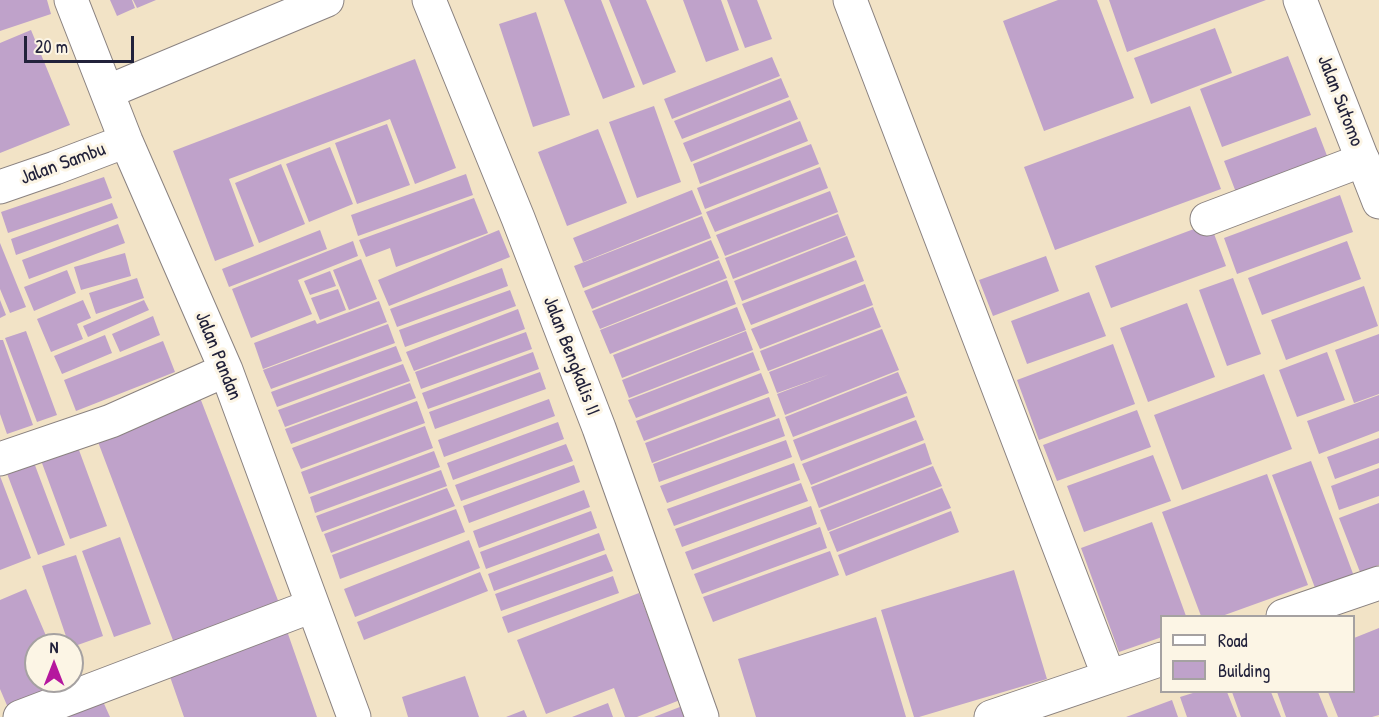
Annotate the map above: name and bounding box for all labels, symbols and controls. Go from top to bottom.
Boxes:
scale bar [27,24,136,62]
text: 20 m [35,34,68,59]
street label: Jalan Sutomo [1312,52,1368,150]
street label: Jalan Sambu [17,138,109,190]
street label: Jalan Bengkalis II [537,293,605,419]
street label: Jalan Pandan [189,308,247,404]
legend [1160,615,1355,693]
text: Road [1218,628,1248,653]
north arrow [24,633,84,693]
text: N [50,636,58,658]
text: Building [1218,658,1270,683]

